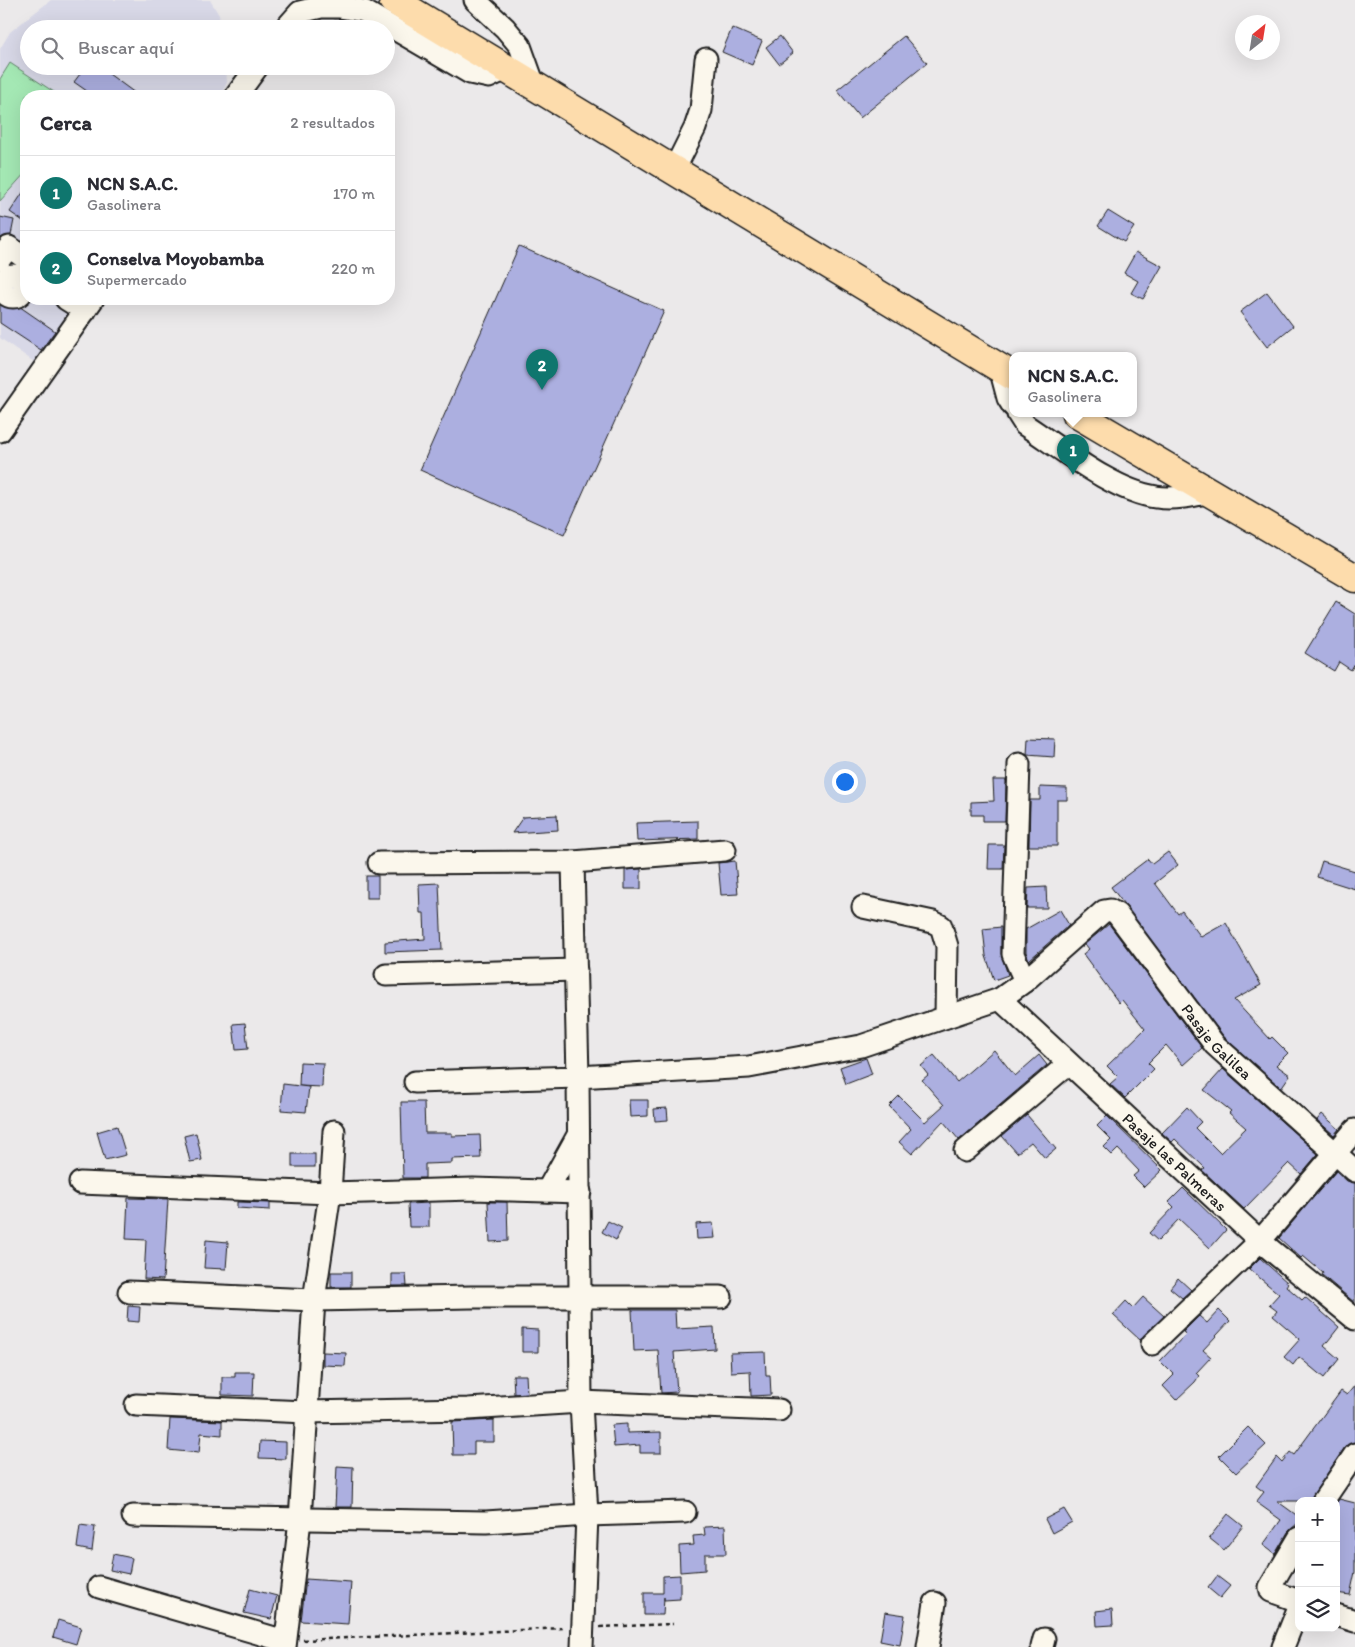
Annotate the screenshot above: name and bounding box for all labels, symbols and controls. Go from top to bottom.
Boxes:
north arrow [1235,15,1280,60]
search box [20,20,395,75]
icon: search [38,34,66,62]
text: Buscar aquí [78,36,174,59]
text: Cerca [40,110,92,135]
text: 2 resultados [290,113,375,132]
text: NCN S.A.C. [87,172,178,195]
text: 1 [52,184,60,203]
text: 170 m [333,184,375,203]
text: Gasolinera [87,195,161,214]
text: Conselva Moyobamba [87,247,264,270]
text: 2 [52,259,60,278]
text: 220 m [331,259,375,278]
text: Supermercado [87,270,187,289]
pin: 2 [526,349,558,390]
popup [1009,352,1137,417]
text: NCN S.A.C. [1027,364,1119,387]
text: Gasolinera [1027,387,1102,406]
pin: 1 [1057,434,1089,475]
your location [832,769,858,795]
street label: Pasaje Galilea [1177,1000,1256,1084]
street label: Pasaje las Palmeras [1119,1109,1231,1215]
map controls [1295,1497,1340,1632]
button: + [1295,1497,1340,1542]
button: − [1295,1542,1340,1587]
button: layers [1295,1587,1340,1632]

